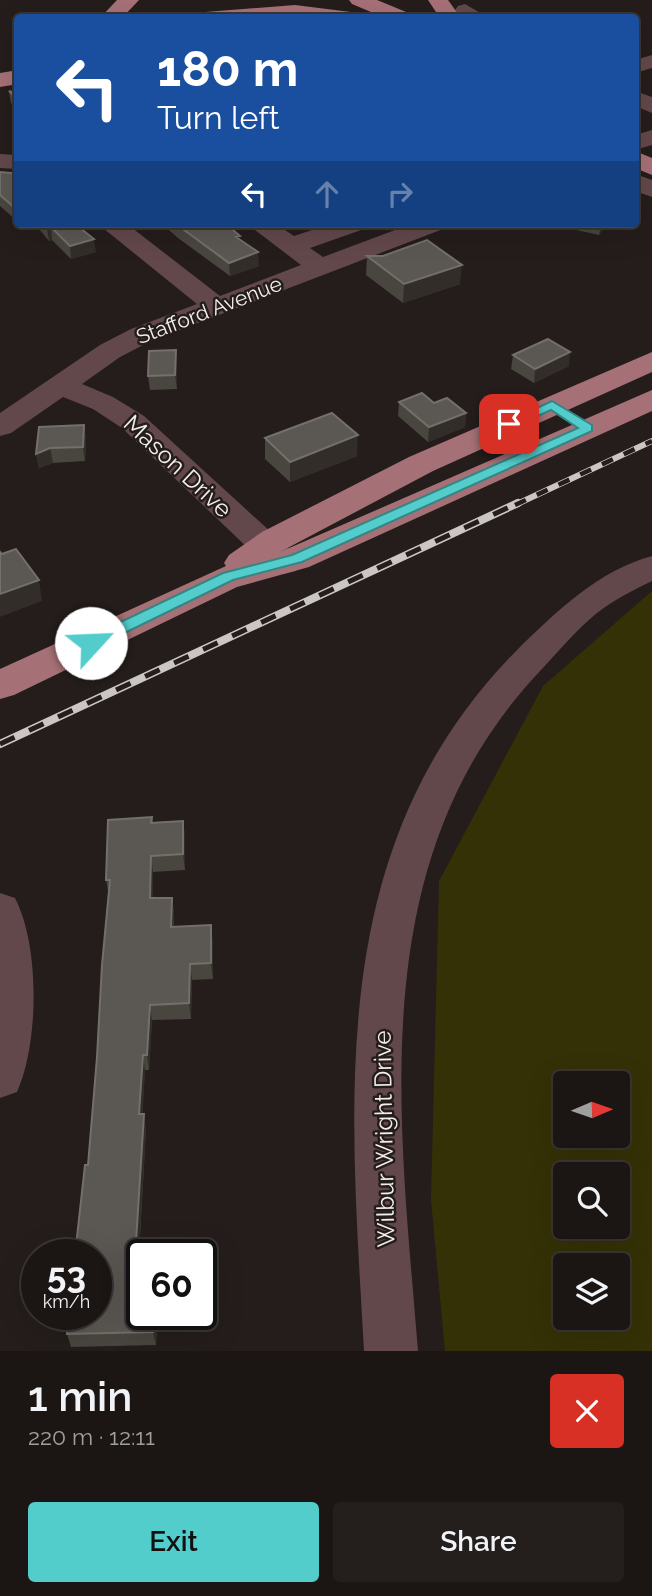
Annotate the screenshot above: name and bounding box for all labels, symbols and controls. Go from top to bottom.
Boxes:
text: 180 m [157,40,298,97]
icon: left [42,42,133,133]
text: Turn left [157,99,279,136]
icon: left [235,175,273,213]
icon: ahead [308,175,346,213]
icon: right [381,175,419,213]
street label: Stafford Avenue [133,271,285,349]
pin [479,394,539,454]
icon: arrive [490,405,528,443]
street label: Mason Drive [118,409,238,523]
position arrow [54,606,128,680]
street label: Wilbur Wright Drive [368,1030,400,1248]
north arrow [553,1071,630,1148]
map controls [553,1071,630,1330]
button: search [553,1162,630,1239]
speed limit sign: 60 [126,1239,217,1330]
button: layers [553,1253,630,1330]
text: 53 [47,1255,86,1296]
text: km/h [43,1291,90,1312]
text: 1 min [28,1372,132,1421]
button: close [550,1374,624,1448]
text: 220 m · 12:11 [28,1423,155,1450]
button: Exit [28,1502,319,1582]
button: Share [333,1502,624,1582]

